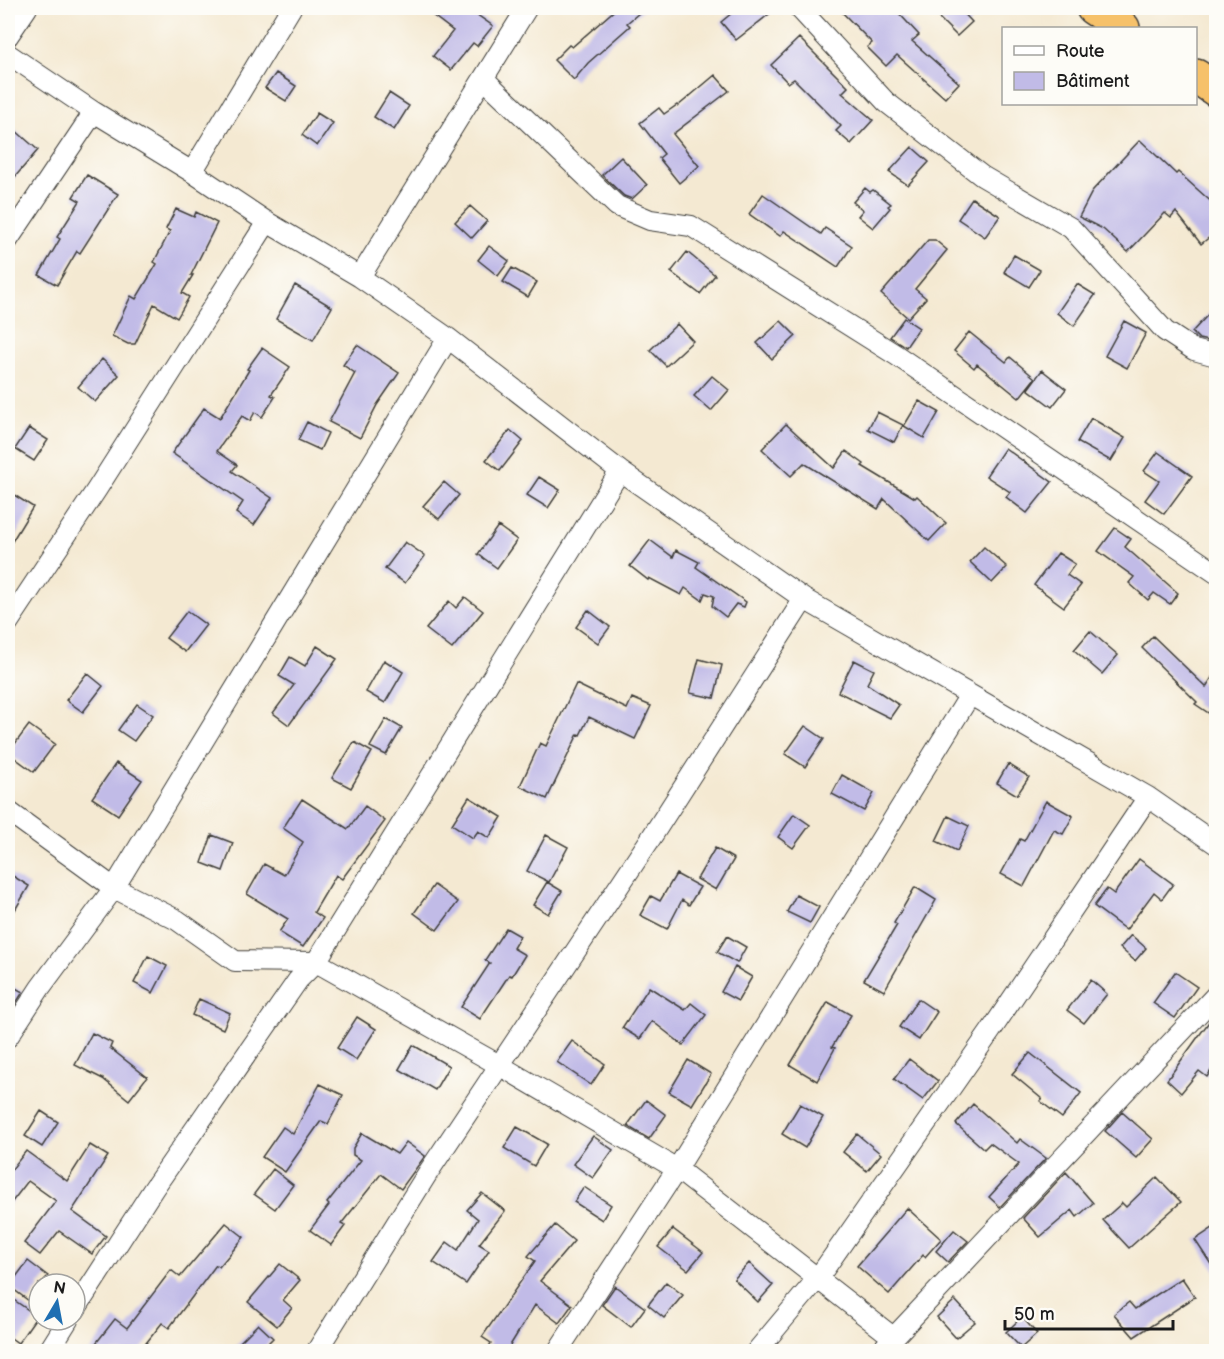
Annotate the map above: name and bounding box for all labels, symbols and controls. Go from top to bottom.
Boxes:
legend [1002,27,1197,105]
text: Route [1056,41,1105,62]
text: Bâtiment [1056,71,1130,92]
north arrow [27,1272,87,1332]
text: N [52,1278,67,1299]
scale bar [1005,1293,1173,1331]
text: 50 m [1014,1304,1055,1325]

